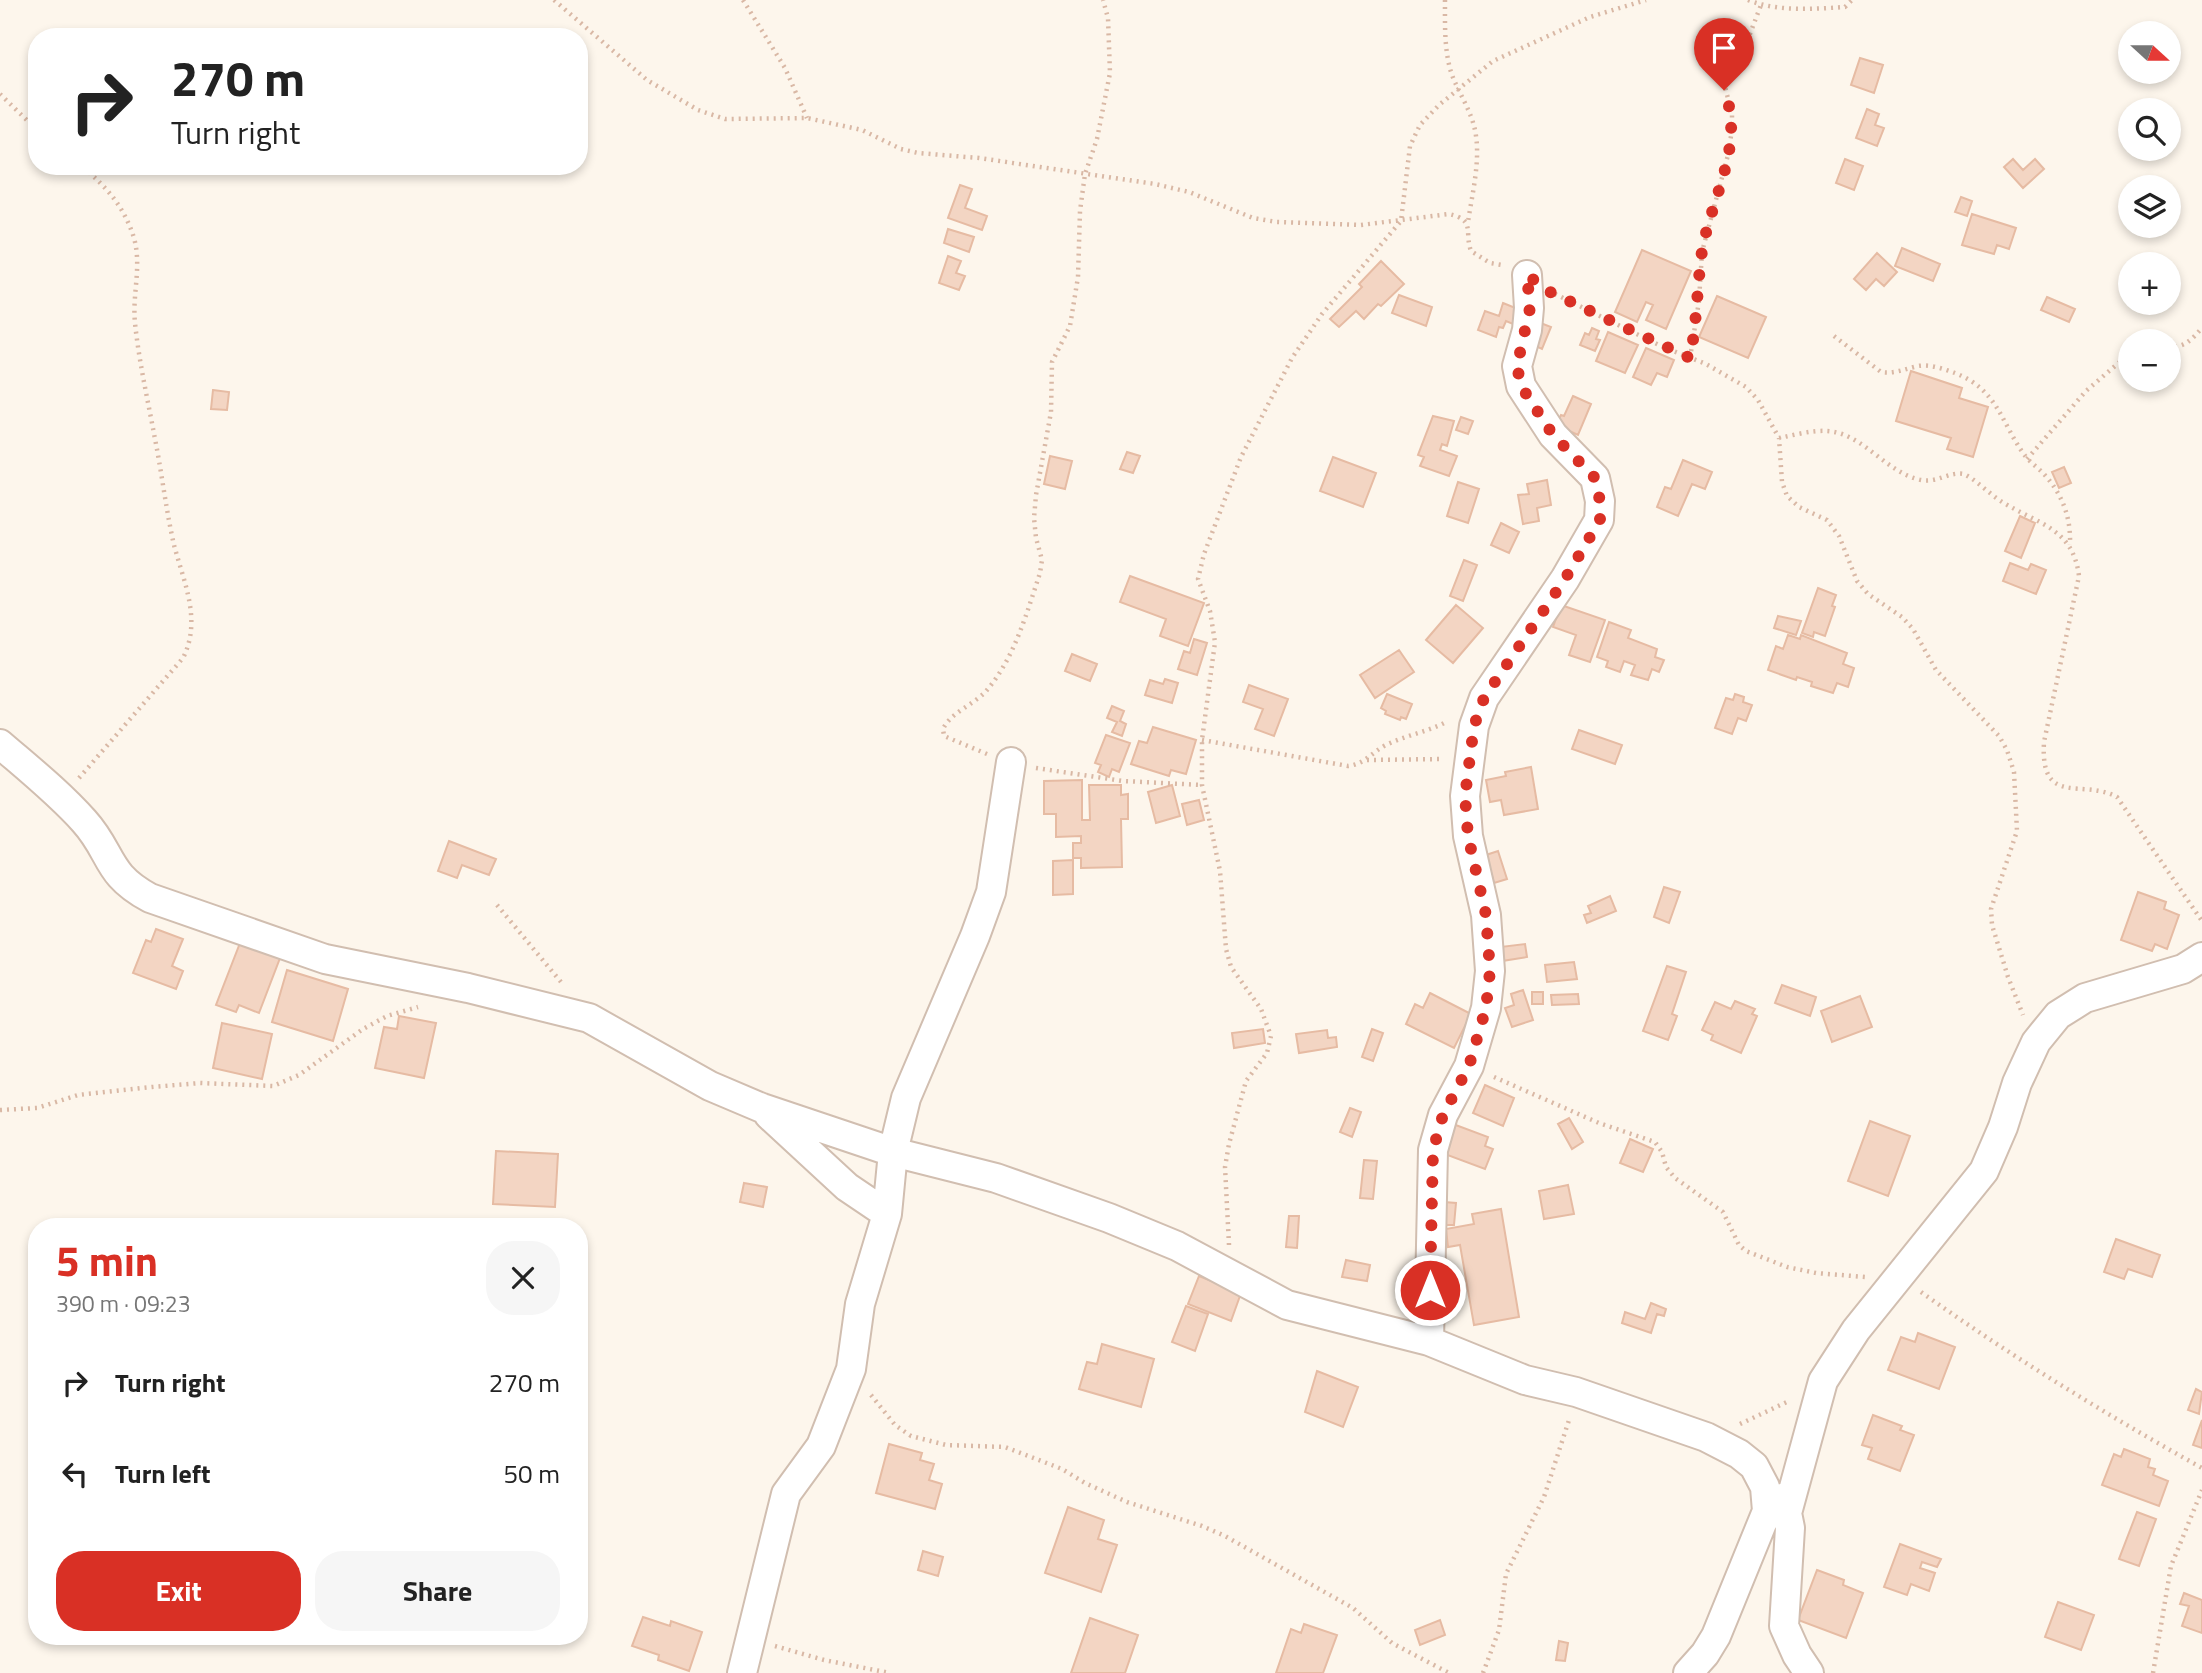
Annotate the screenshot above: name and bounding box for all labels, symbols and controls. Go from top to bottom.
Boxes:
pin [1694,18,1754,90]
north arrow [2118,21,2180,84]
map controls [2118,21,2181,392]
icon: arrive [1705,29,1743,67]
text: 270 m [171,40,305,115]
icon: right [56,56,147,147]
button: search [2118,98,2181,161]
text: Turn right [171,108,300,156]
button: layers [2118,175,2181,238]
button: + [2118,252,2181,315]
button: − [2118,329,2181,392]
text: 5 min [56,1228,158,1292]
button: close [486,1241,560,1315]
position arrow [1393,1253,1467,1327]
text: 390 m · 09:23 [56,1286,191,1321]
text: Turn right [115,1363,226,1402]
text: 270 m [489,1363,560,1402]
icon: right [56,1364,94,1402]
text: Turn left [115,1454,210,1493]
text: 50 m [503,1454,560,1493]
icon: left [56,1455,94,1493]
button: Exit [56,1551,301,1631]
button: Share [315,1551,560,1631]

